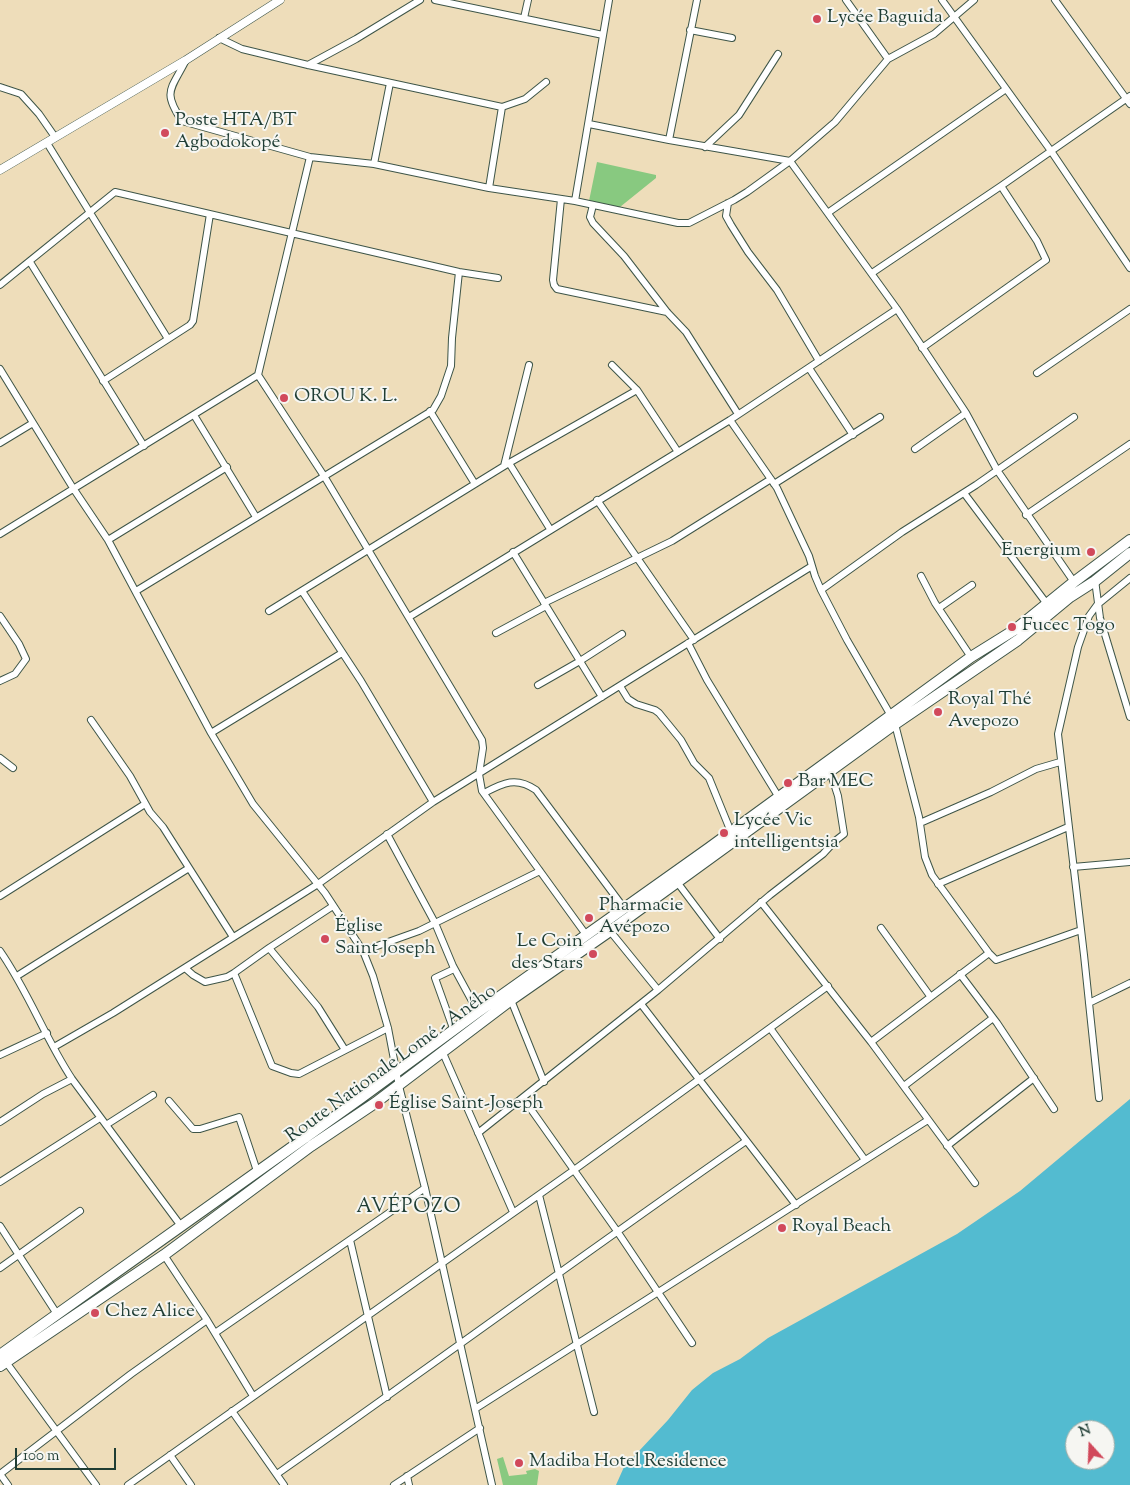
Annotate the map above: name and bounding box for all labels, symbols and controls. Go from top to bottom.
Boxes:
place label: Lycée Baguida [827,8,943,30]
marker: Lycée Baguida [811,13,823,25]
place label: Poste HTA/BT Agbodokopé [175,111,297,155]
marker: Poste HTA/BT Agbodokopé [159,127,171,139]
place label: OROU K. L. [294,387,398,409]
marker: OROU K. L. [278,392,290,404]
place label: Energium [1001,541,1081,563]
marker: Energium [1085,546,1097,558]
place label: Fucec Togo [1022,616,1115,638]
marker: Fucec Togo [1006,621,1018,633]
place label: Royal Thé Avepozo [948,690,1032,734]
marker: Royal Thé Avepozo [932,706,944,718]
place label: Bar MEC [798,772,874,794]
marker: Bar MEC [782,777,794,789]
place label: Lycée Vic intelligentsia [734,811,839,855]
marker: Lycée Vic intelligentsia [718,827,730,839]
place label: Pharmacie Avépozo [599,896,683,940]
marker: Pharmacie Avépozo [583,912,595,924]
place label: Église Saint Joseph [335,917,436,961]
place label: Le Coin des Stars [511,932,583,976]
marker: Église Saint Joseph [319,933,331,945]
marker: Le Coin des Stars [587,948,599,960]
street label: Route Nationale Lomé - Aného [282,981,502,1149]
place label: Église Saint-Joseph [389,1094,543,1116]
marker: Église Saint-Joseph [373,1099,385,1111]
district label: AVÉPOZO [355,1197,463,1221]
place label: Royal Beach [792,1217,891,1239]
marker: Royal Beach [776,1222,788,1234]
place label: Chez Alice [105,1302,195,1324]
marker: Chez Alice [89,1307,101,1319]
north arrow [1065,1420,1115,1470]
text: N [1077,1421,1094,1443]
scale bar [18,1438,119,1470]
text: 100 m [23,1446,59,1467]
place label: Madiba Hotel Residence [529,1452,727,1474]
marker: Madiba Hotel Residence [513,1457,525,1469]

